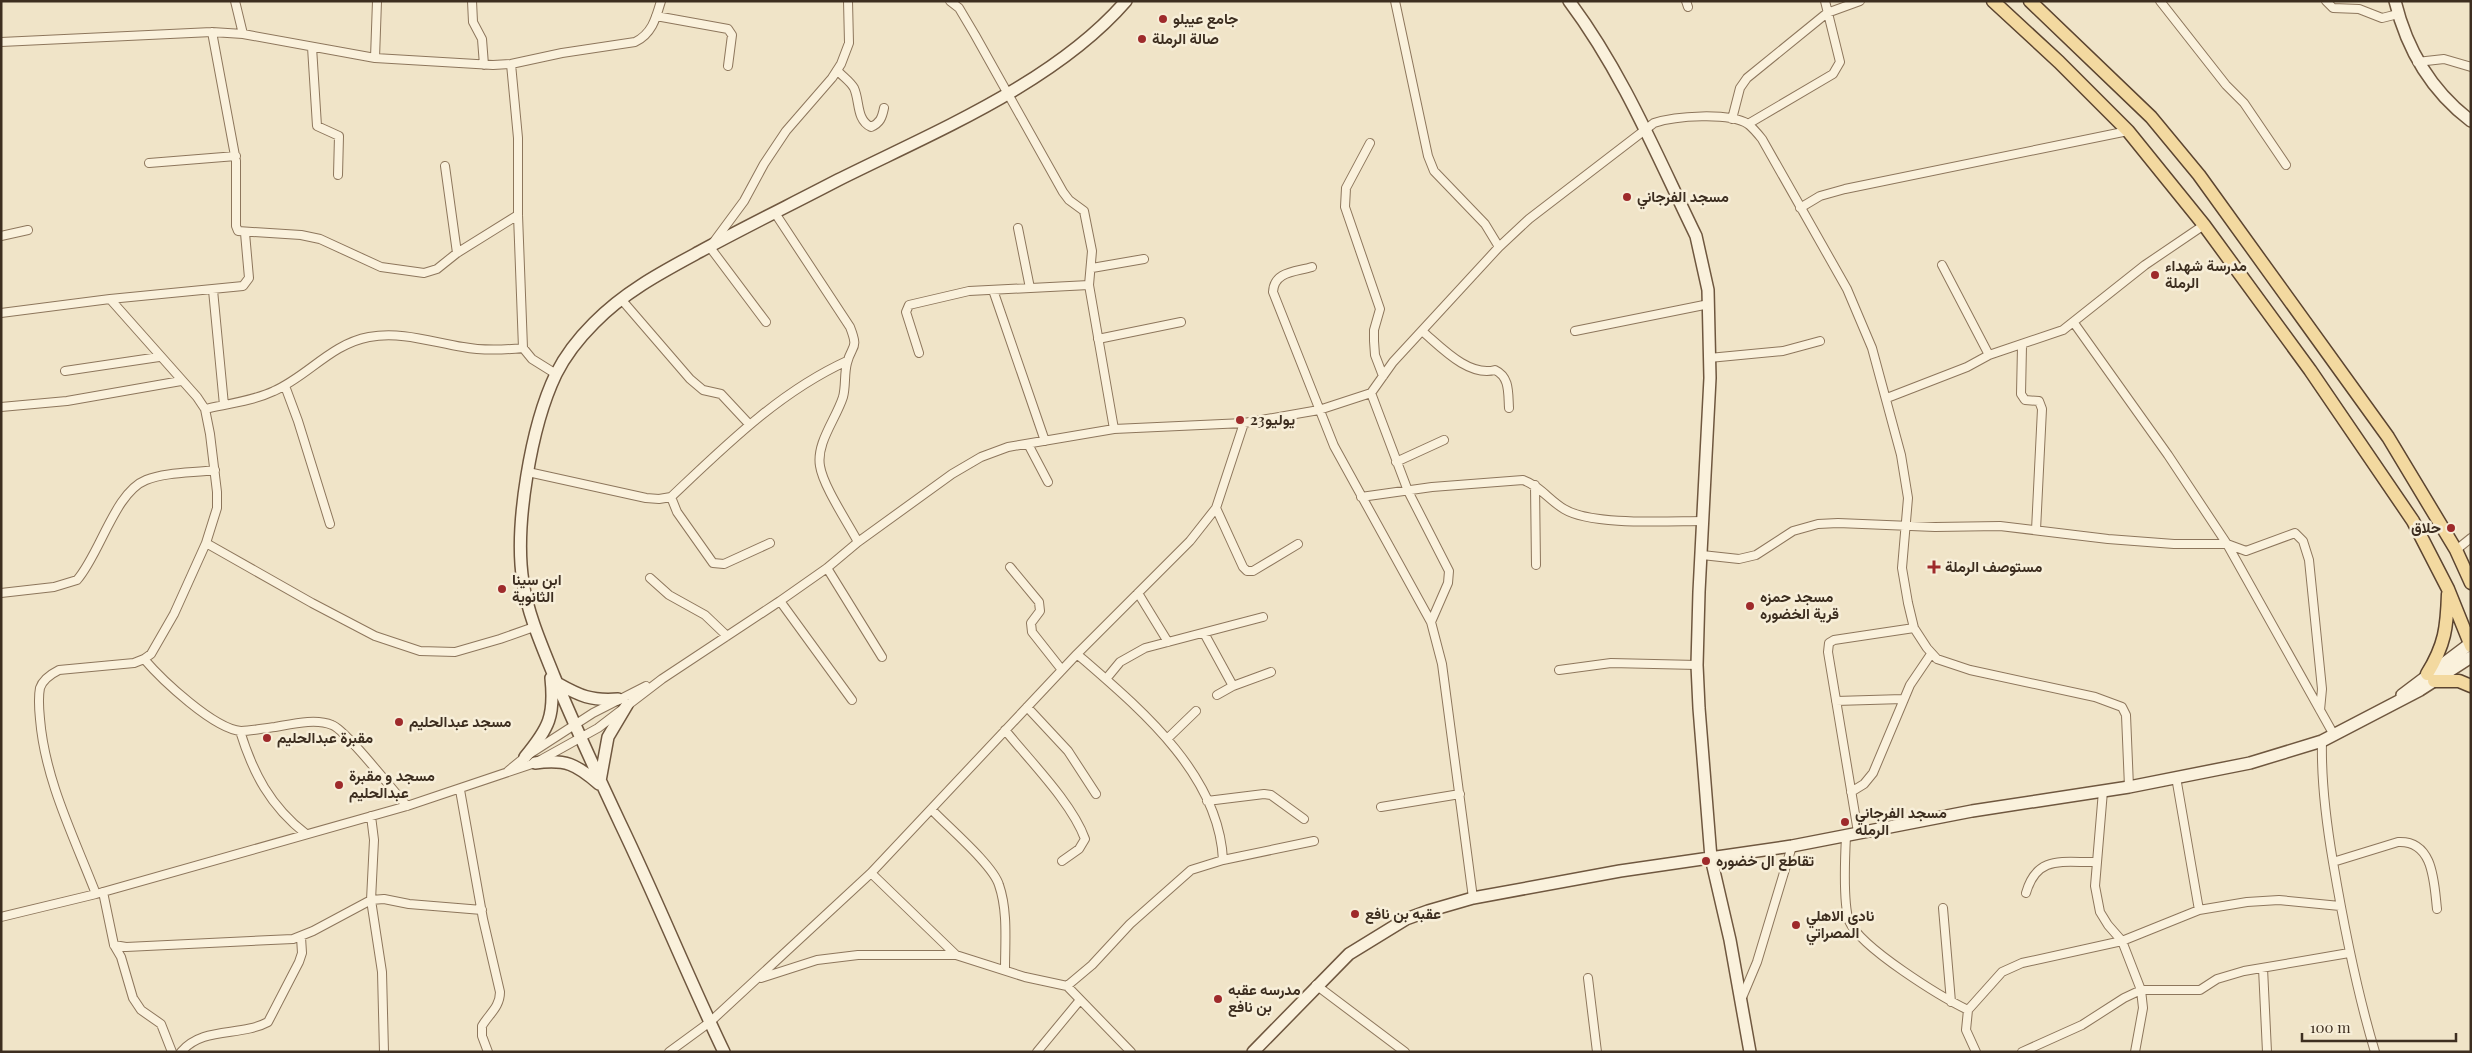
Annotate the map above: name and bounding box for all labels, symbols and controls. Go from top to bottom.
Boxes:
place label: جامع عيبلو [1173,8,1238,29]
marker: جامع عيبلو [1157,13,1169,25]
place label: صالة الرملة [1152,28,1219,48]
marker: صالة الرملة [1136,33,1148,45]
place label: مسجد الفرجاني [1637,186,1729,210]
marker: مسجد الفرجاني [1621,191,1633,203]
place label: مدرسة شهداء الرملة [2165,255,2247,292]
marker: مدرسة شهداء الرملة [2149,269,2161,281]
place label: 23يوليو [1250,409,1295,429]
marker: 23يوليو [1234,414,1246,426]
place label: حلاق [2411,517,2441,537]
marker: حلاق [2445,522,2457,534]
place label: مستوصف الرملة [1945,556,2042,576]
marker: مستوصف الرملة [1927,560,1941,574]
place label: ابن سينا الثانوية [512,569,562,606]
marker: ابن سينا الثانوية [496,583,508,595]
place label: مسجد حمزه قرية الخضوره [1760,586,1839,623]
marker: مسجد حمزه قرية الخضوره [1744,600,1756,612]
place label: مسجد عبدالحليم [409,711,511,732]
marker: مسجد عبدالحليم [393,716,405,728]
place label: مقبرة عبدالحليم [277,727,373,748]
marker: مقبرة عبدالحليم [261,732,273,744]
place label: مسجد و مقبرة عبدالحليم [349,765,435,803]
marker: مسجد و مقبرة عبدالحليم [333,779,345,791]
place label: مسجد الفرجاني الرمله [1855,802,1947,839]
marker: مسجد الفرجاني الرمله [1839,816,1851,828]
place label: تقاطع ال خضوره [1716,850,1814,871]
marker: تقاطع ال خضوره [1700,855,1712,867]
place label: عقبه بن نافع [1365,903,1441,924]
place label: نادي الاهلي المصراتي [1806,905,1874,946]
marker: عقبه بن نافع [1349,908,1361,920]
marker: نادي الاهلي المصراتي [1790,919,1802,931]
place label: مدرسه عقبه بن نافع [1228,979,1301,1017]
marker: مدرسه عقبه بن نافع [1212,993,1224,1005]
scale bar [2302,1010,2456,1042]
text: 100 m [2310,1017,2351,1037]

